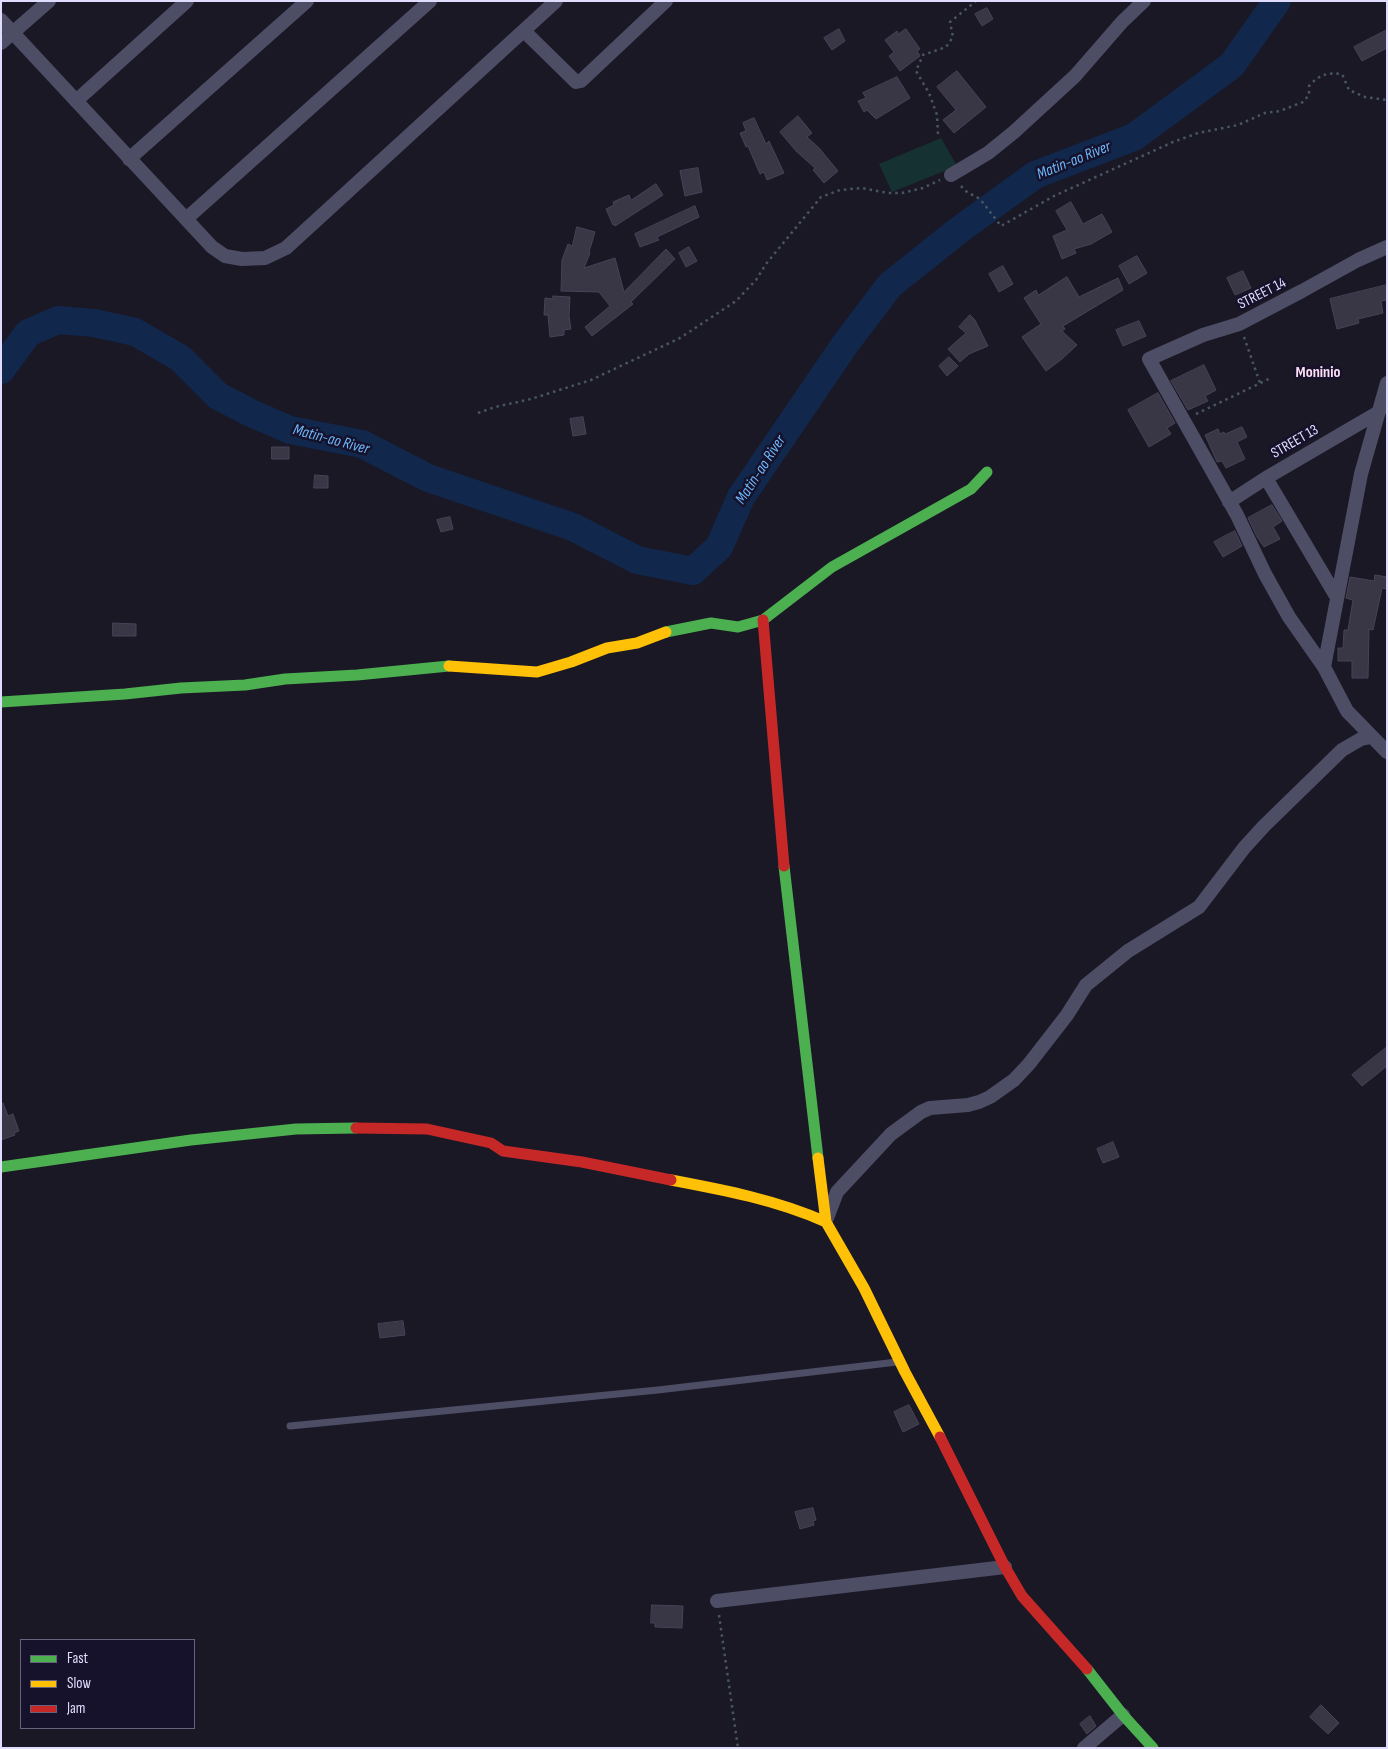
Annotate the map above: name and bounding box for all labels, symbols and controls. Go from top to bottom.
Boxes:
water label: Matin-ao River [1034,137,1114,185]
street label: STREET 14 [1235,274,1289,314]
district label: Moninio [1296,363,1340,383]
water label: Matin-ao River [291,421,371,459]
street label: STREET 13 [1268,421,1322,463]
water label: Matin-ao River [732,432,790,508]
legend [20,1639,195,1729]
text: Fast [67,1649,88,1668]
text: Slow [67,1674,91,1693]
text: Jam [67,1699,85,1718]

